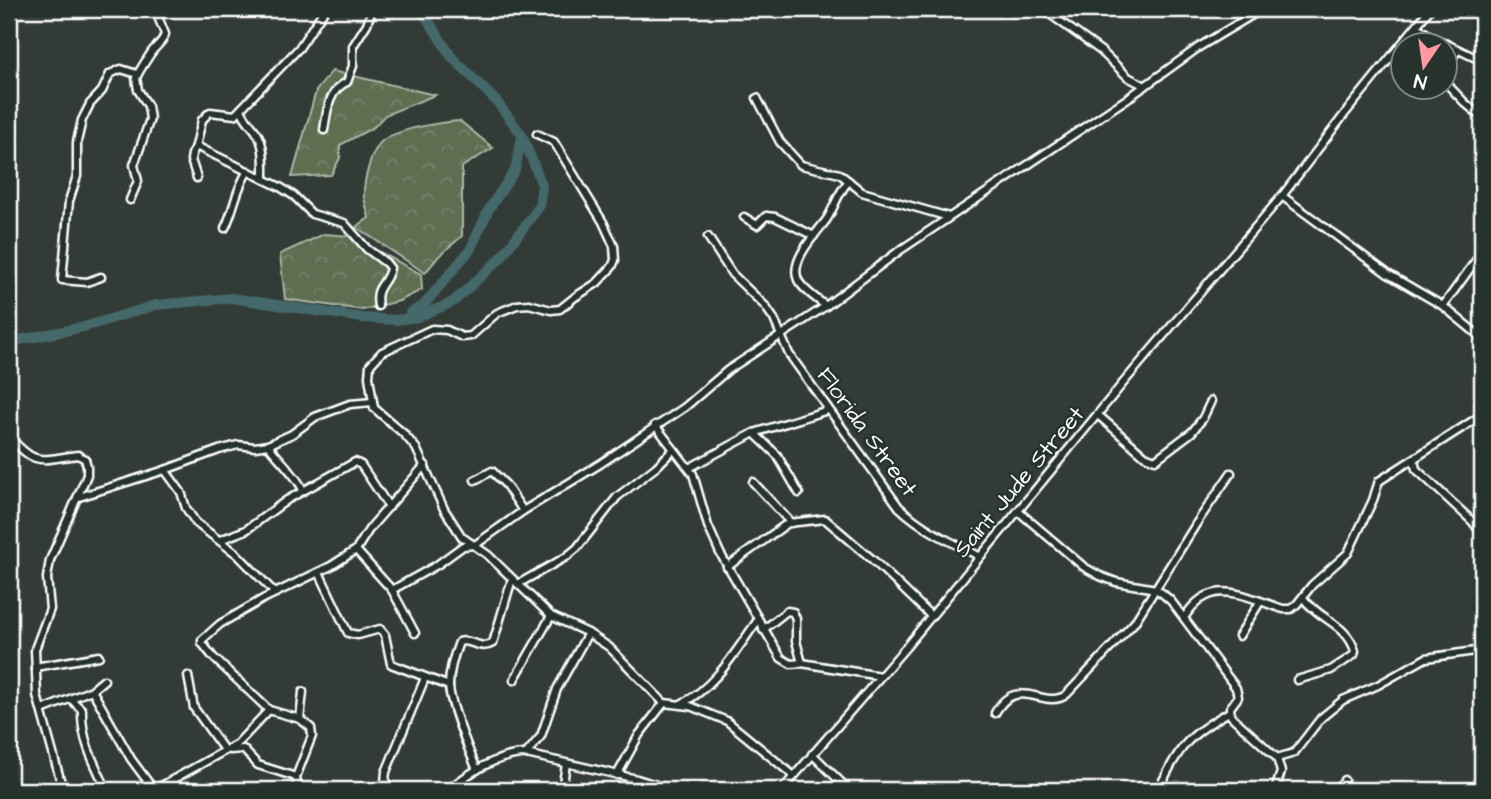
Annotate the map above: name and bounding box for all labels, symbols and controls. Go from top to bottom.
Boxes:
north arrow [1390,32,1460,102]
text: N [1412,67,1429,96]
street label: Florida Street [809,361,925,504]
street label: Saint Jude Street [946,399,1092,564]

